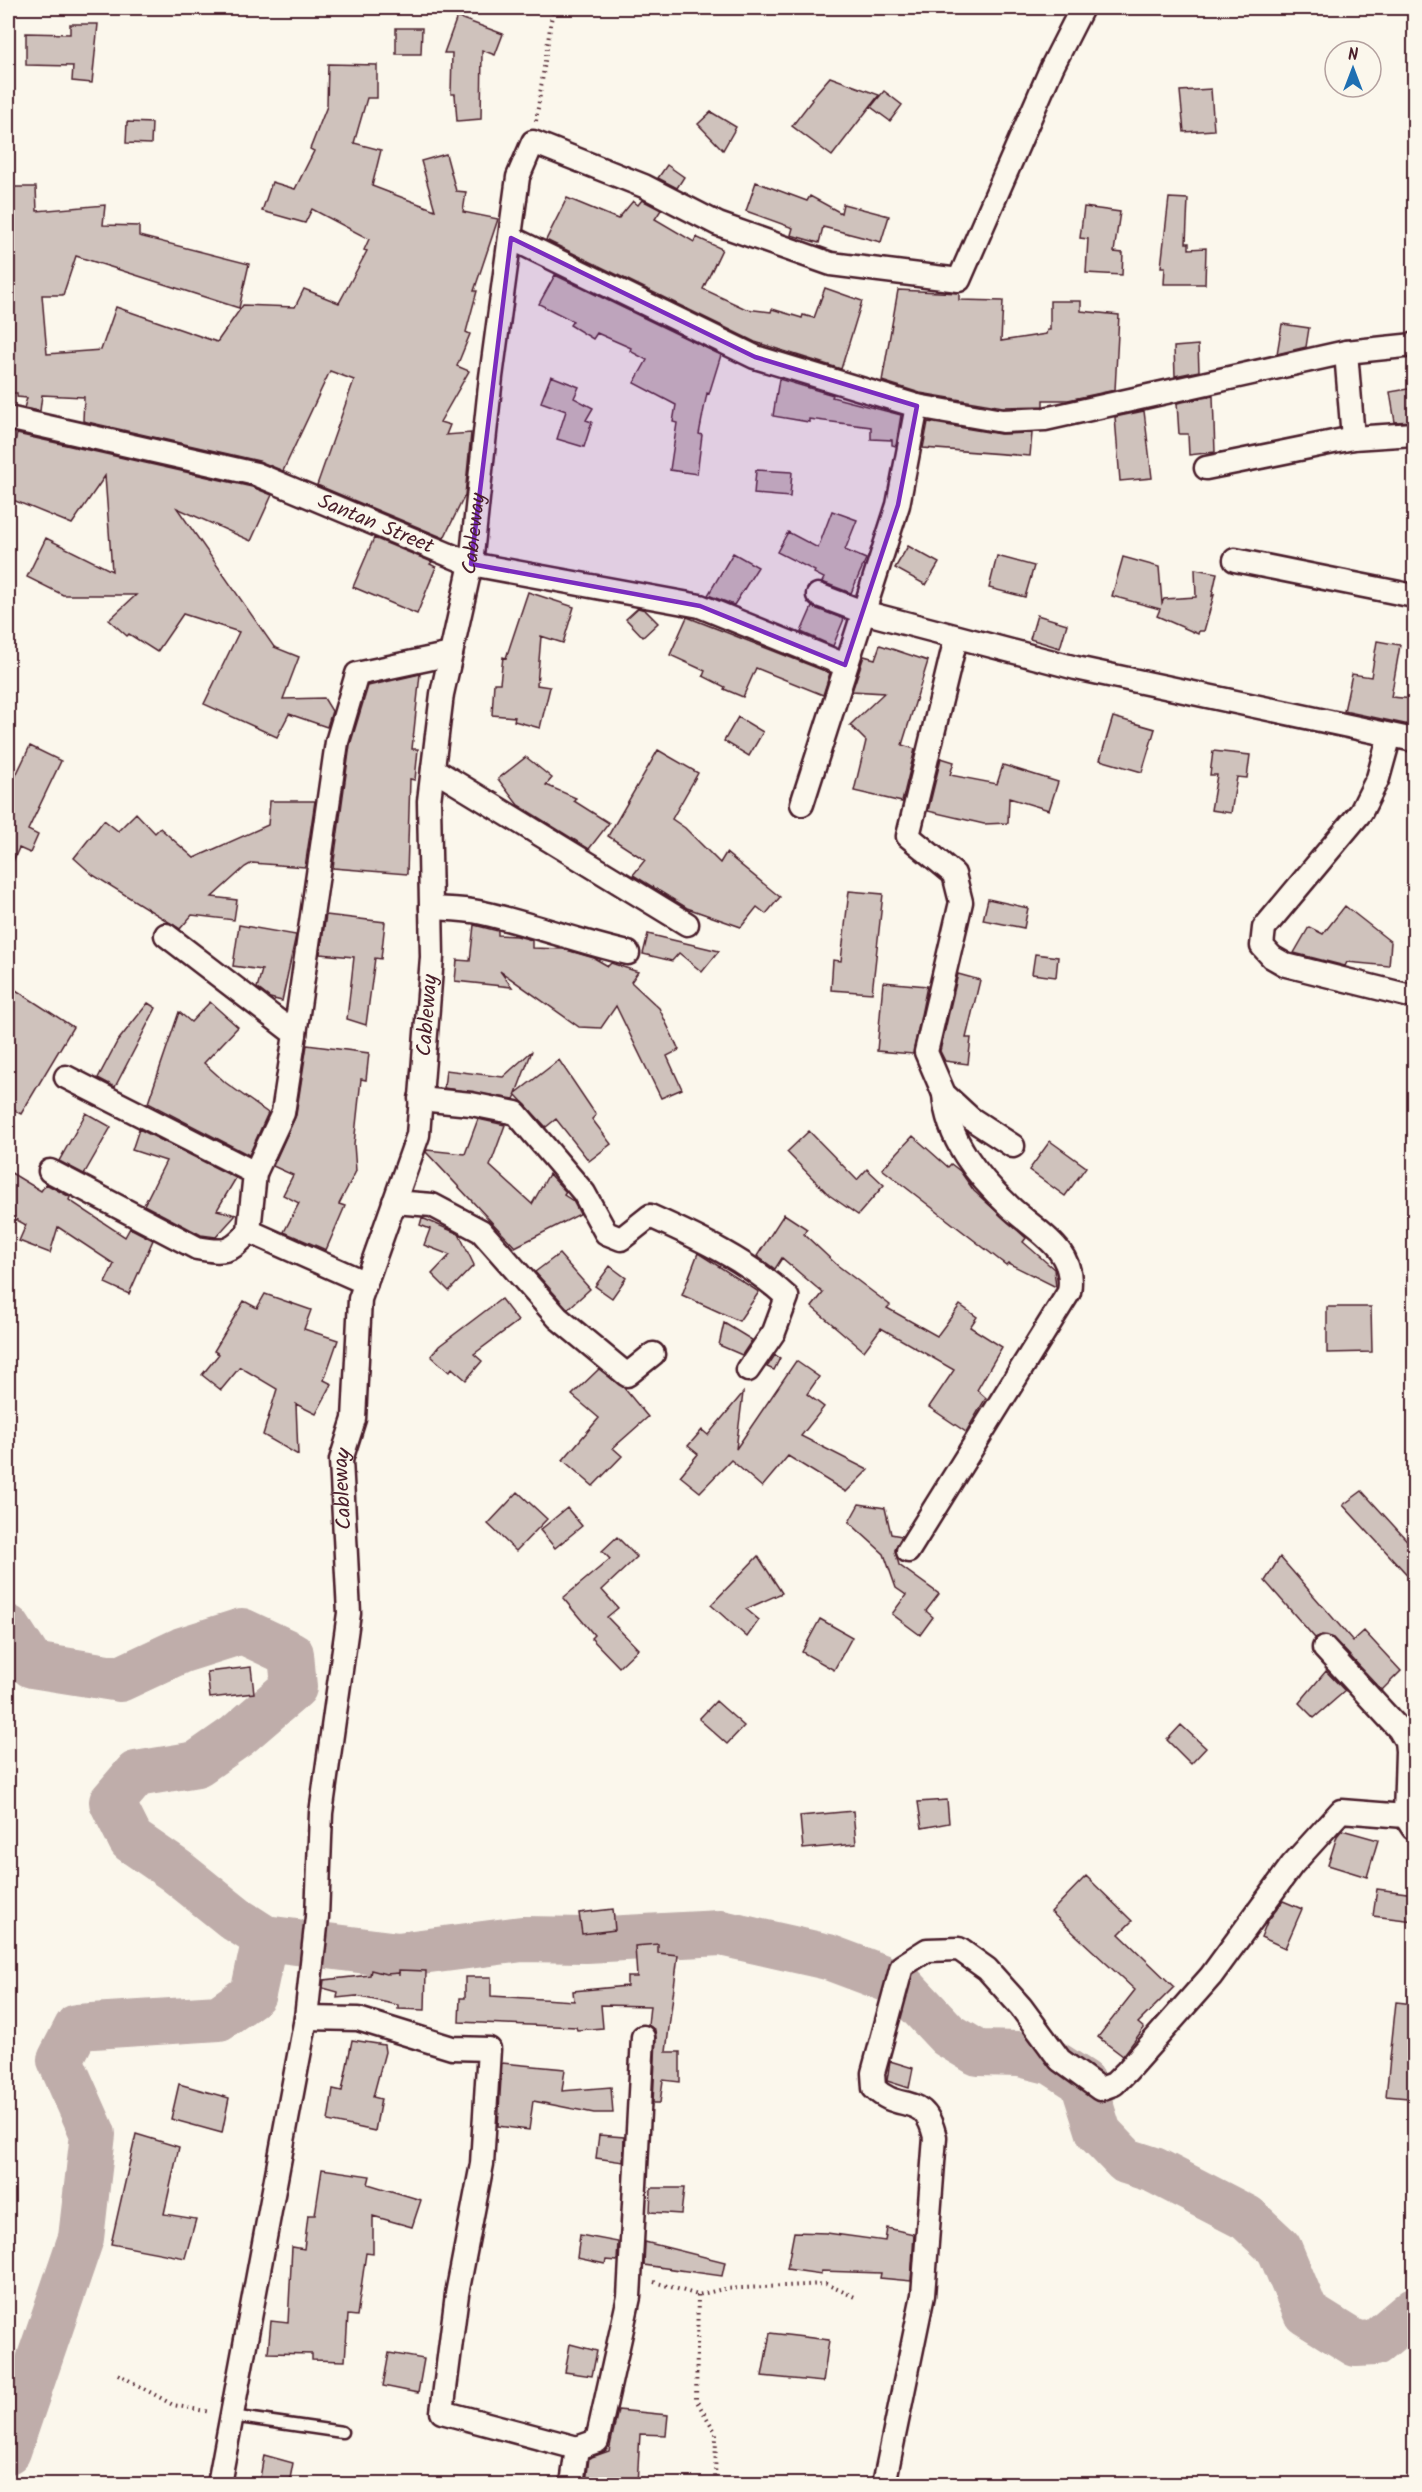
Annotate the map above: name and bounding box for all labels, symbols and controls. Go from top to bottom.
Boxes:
north arrow [1323,39,1383,99]
text: N [1348,43,1358,68]
street label: Santan Street [313,485,440,563]
street label: Cableway [453,491,495,578]
street label: Cableway [408,973,447,1058]
street label: Cableway [324,1443,361,1531]

